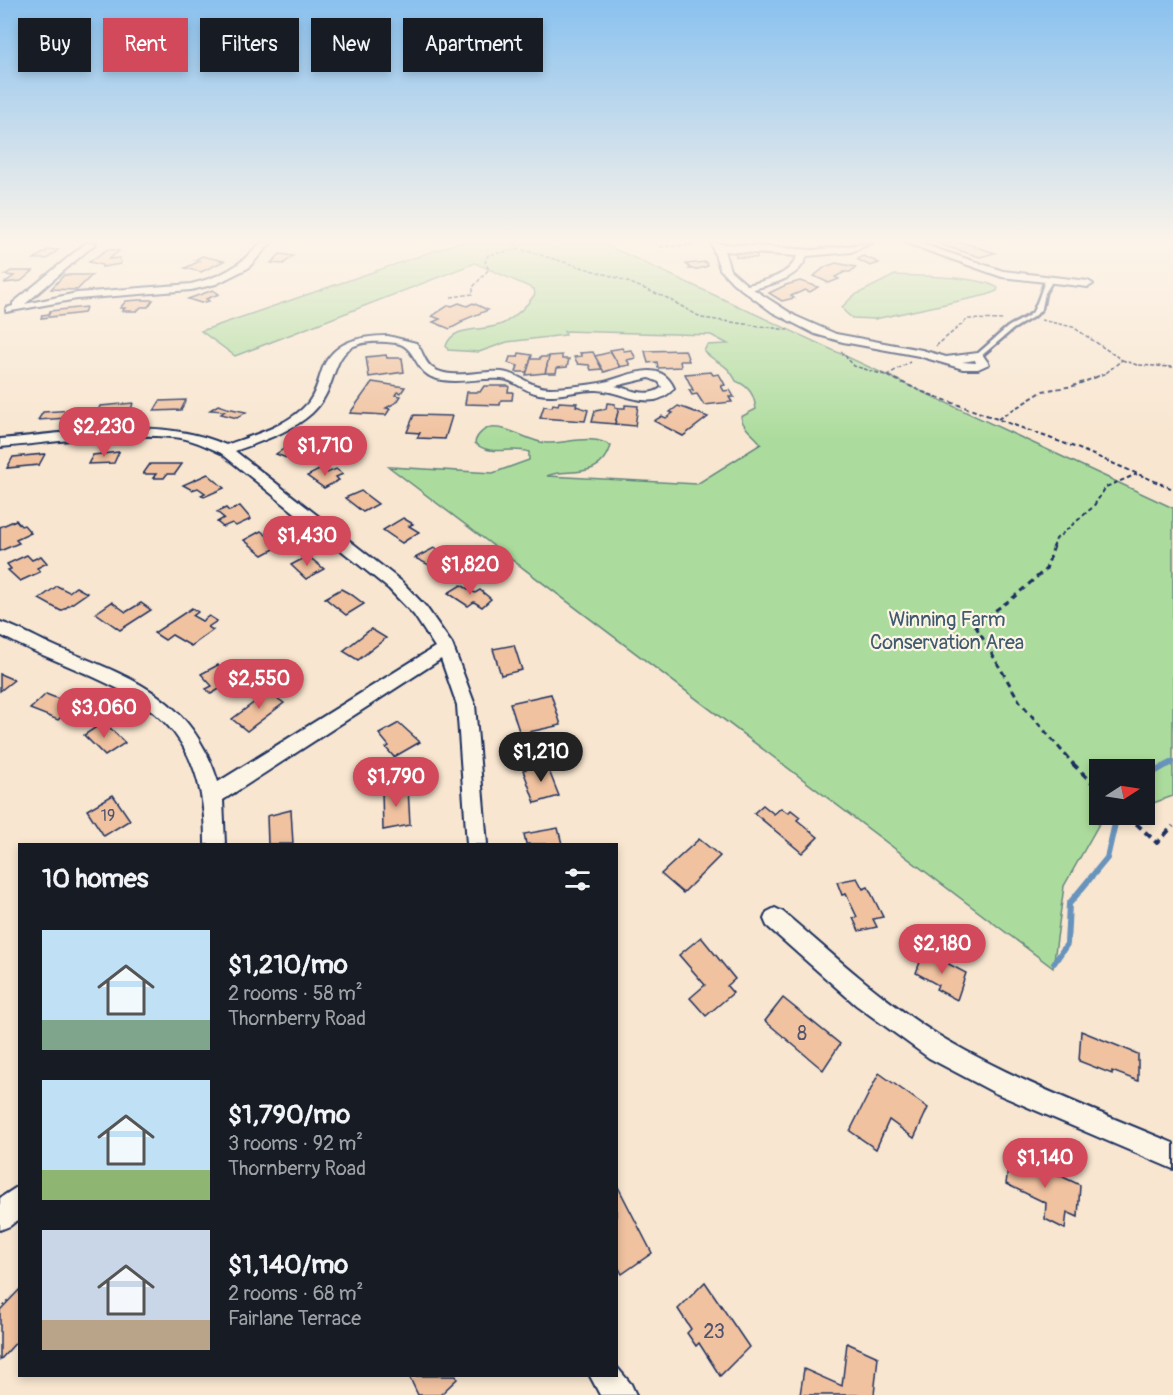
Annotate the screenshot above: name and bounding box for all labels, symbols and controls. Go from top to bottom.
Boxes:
chip: Buy [18,18,91,72]
chip: Rent [103,18,188,72]
chip: Filters [200,18,299,72]
chip: New [311,18,391,72]
chip: Apartment [403,18,543,72]
pin: $2,230 [55,407,153,458]
text: $2,230 [73,414,135,439]
pin: $1,710 [276,426,374,477]
text: $1,710 [297,433,353,458]
pin: $1,430 [258,516,356,567]
text: $1,430 [277,523,337,548]
pin: $1,820 [421,545,519,596]
text: $1,820 [441,552,499,577]
park label: Winning Farm Conservation Area [870,607,1024,655]
pin: $2,550 [210,659,308,710]
text: $2,550 [228,666,290,691]
pin: $3,060 [55,688,153,739]
text: $3,060 [71,695,137,720]
pin: $1,210 [492,732,590,783]
text: $1,210 [513,739,569,764]
pin: $1,790 [347,757,445,808]
north arrow [1089,759,1155,825]
map controls [1089,759,1155,825]
text: $1,790 [367,764,425,789]
house number: 19 [101,806,115,826]
text: 10 homes [42,863,148,895]
icon: filters [561,863,594,896]
pin: $2,180 [893,924,991,975]
text: $2,180 [913,931,971,956]
text: $1,210/mo [228,949,348,981]
icon: home [90,954,162,1026]
text: 2 rooms · 58 m² [228,981,363,1006]
text: Thornberry Road [228,1006,366,1031]
house number: 8 [797,1021,807,1046]
text: $1,790/mo [228,1099,350,1131]
icon: home [90,1104,162,1176]
text: 3 rooms · 92 m² [228,1131,363,1156]
pin: $1,140 [996,1138,1094,1189]
text: $1,140 [1017,1145,1073,1170]
text: Thornberry Road [228,1156,366,1181]
text: $1,140/mo [228,1249,348,1281]
icon: home [90,1254,162,1326]
text: 2 rooms · 68 m² [228,1281,363,1306]
text: Fairlane Terrace [228,1306,361,1331]
house number: 23 [703,1319,725,1344]

